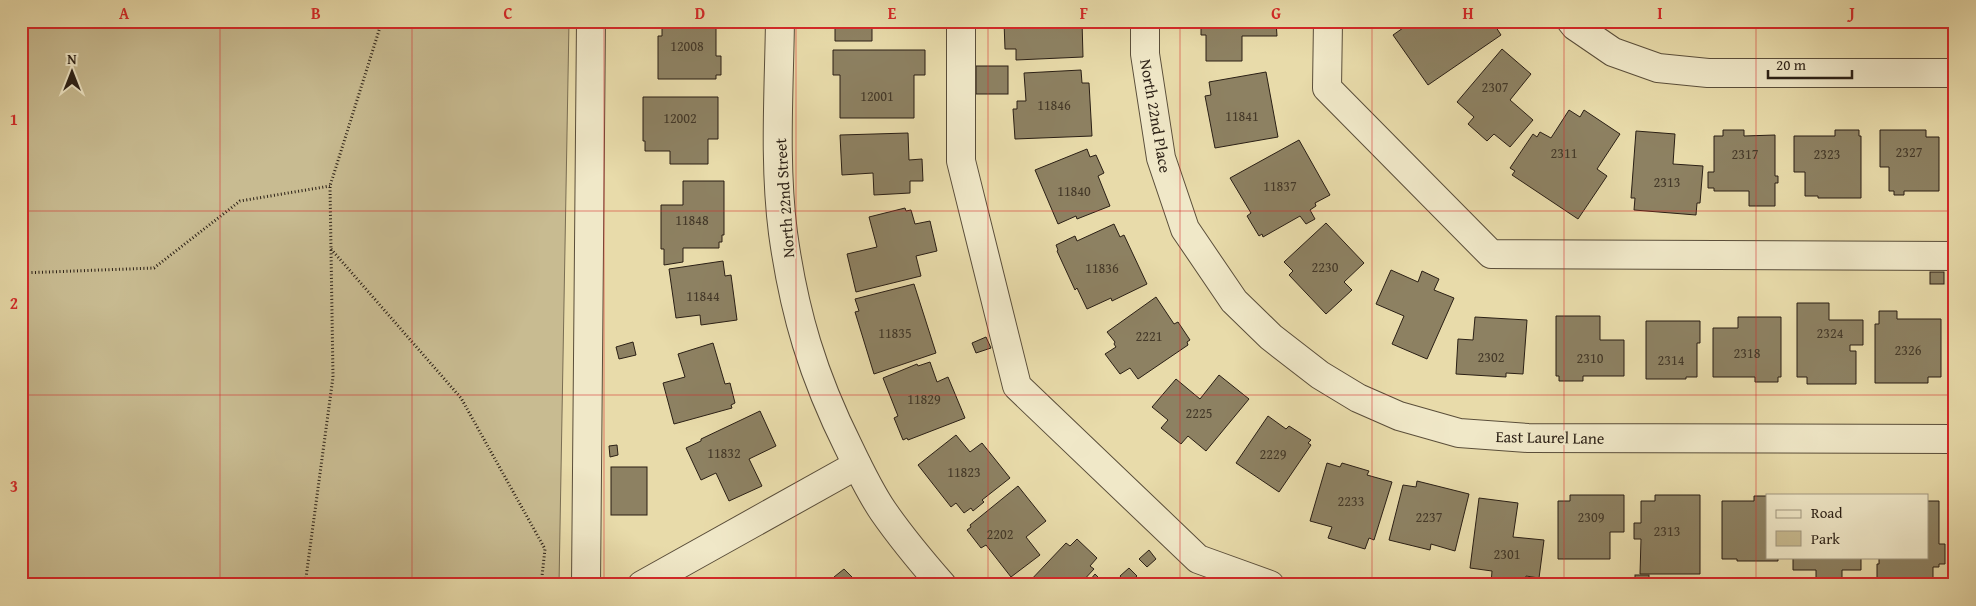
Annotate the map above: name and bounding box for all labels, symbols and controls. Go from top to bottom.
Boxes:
text: A [119,1,130,25]
text: B [311,1,321,25]
text: C [503,1,513,25]
text: D [695,1,705,25]
text: E [888,1,897,25]
text: F [1080,1,1088,25]
text: G [1271,1,1281,25]
text: H [1462,1,1474,25]
text: I [1657,1,1663,25]
text: J [1846,1,1855,25]
house number: 12008 [670,36,704,56]
north arrow [48,48,98,98]
scale bar [1768,48,1852,80]
text: N [67,49,77,69]
text: 20 m [1776,54,1807,75]
street label: North 22nd Place [1134,57,1178,175]
house number: 2307 [1482,77,1509,97]
house number: 12001 [860,86,894,106]
house number: 11846 [1037,95,1071,115]
house number: 11841 [1225,106,1259,126]
text: 1 [10,107,18,131]
house number: 12002 [663,108,697,128]
street label: North 22nd Street [768,137,800,259]
house number: 2327 [1896,142,1923,162]
house number: 2311 [1551,143,1577,163]
house number: 2317 [1732,144,1759,164]
house number: 2323 [1814,144,1840,164]
house number: 2313 [1654,172,1680,192]
house number: 11837 [1263,176,1297,196]
house number: 11840 [1057,181,1091,201]
house number: 11848 [675,210,709,230]
house number: 2230 [1312,257,1339,277]
house number: 11836 [1085,258,1119,278]
house number: 11844 [686,286,720,306]
text: 2 [10,291,18,315]
house number: 11835 [878,323,912,343]
house number: 2324 [1817,323,1844,343]
house number: 2221 [1136,326,1162,346]
house number: 2326 [1895,340,1922,360]
house number: 2318 [1734,343,1761,363]
house number: 2302 [1478,347,1504,367]
house number: 2310 [1577,348,1604,368]
house number: 2314 [1658,350,1685,370]
house number: 11829 [907,389,941,409]
house number: 2225 [1186,403,1212,423]
street label: East Laurel Lane [1495,424,1605,450]
house number: 11832 [707,443,741,463]
house number: 2229 [1260,444,1287,464]
house number: 11823 [947,462,981,482]
text: 3 [10,474,18,498]
house number: 2233 [1338,491,1364,511]
legend [1766,494,1928,558]
text: Road [1811,502,1842,523]
house number: 2237 [1416,507,1443,527]
house number: 2309 [1578,507,1605,527]
house number: 2313 [1654,521,1680,541]
house number: 2202 [987,524,1013,544]
text: Park [1811,528,1840,549]
house number: 2301 [1494,544,1520,564]

